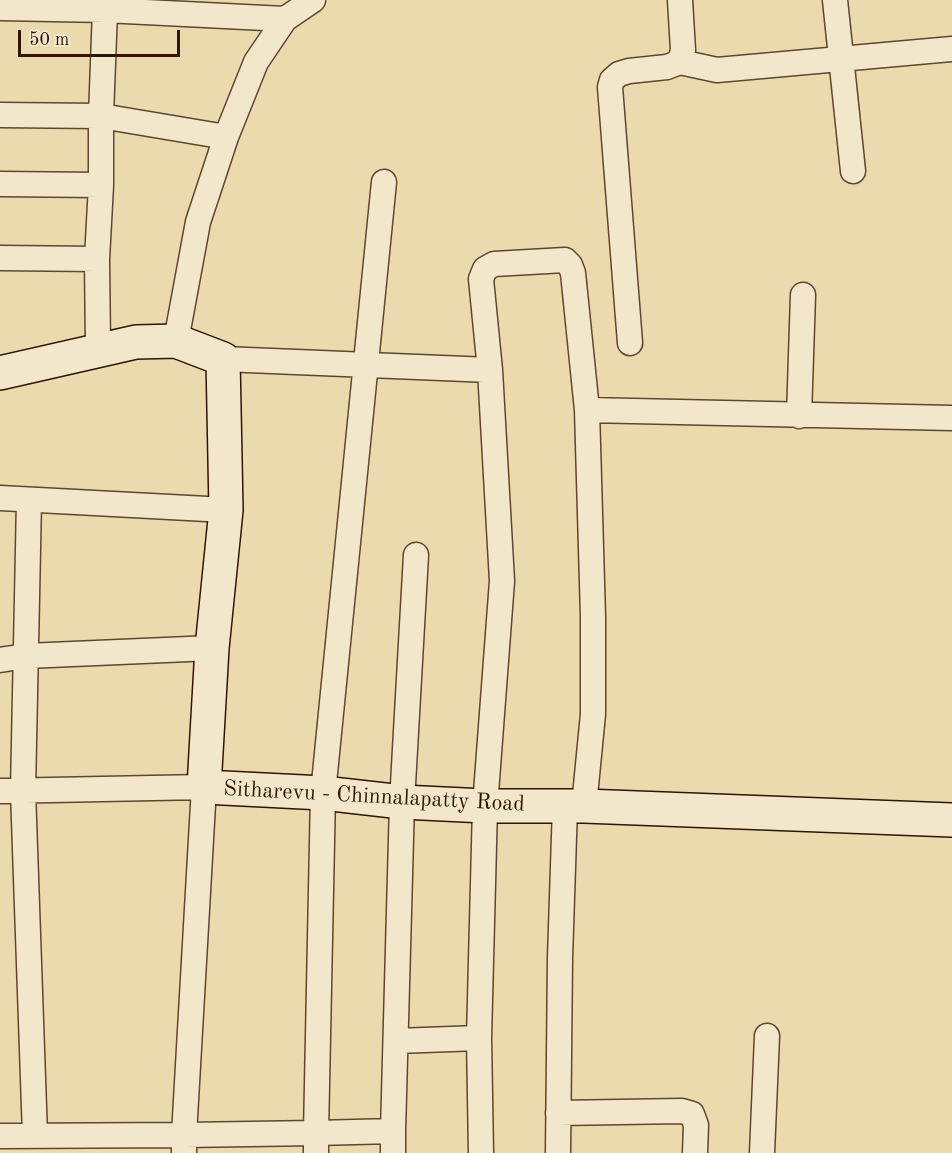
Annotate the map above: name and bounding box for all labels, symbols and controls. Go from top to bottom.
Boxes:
scale bar [21,18,183,56]
text: 50 m [29,31,69,49]
street label: Sitharevu - Chinnalapatty Road [223,776,525,818]

